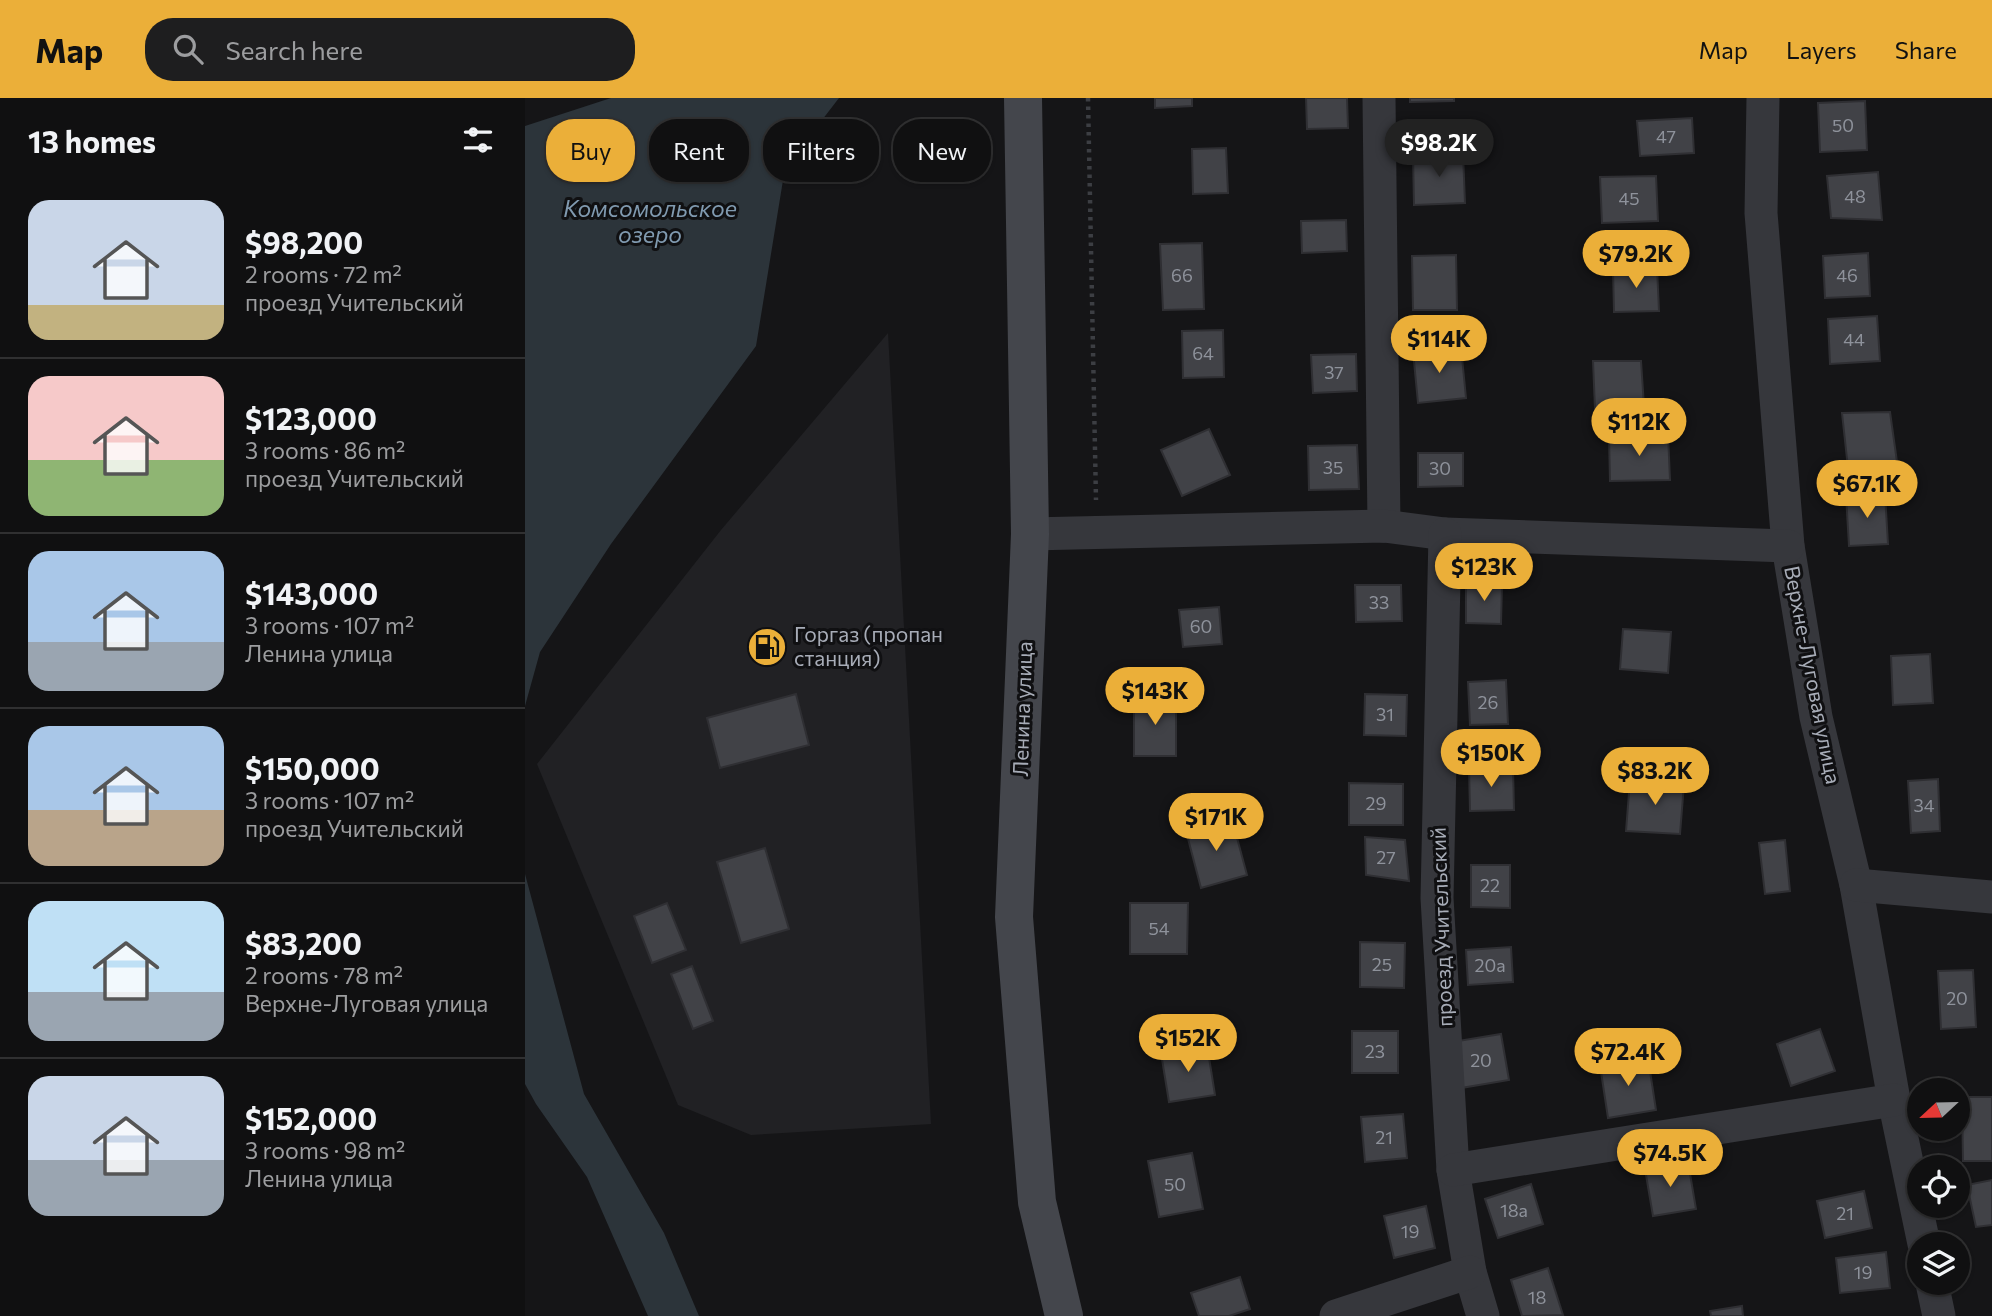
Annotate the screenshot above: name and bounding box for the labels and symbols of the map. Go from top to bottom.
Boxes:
house number: 50 [1832,114,1854,136]
pin: $98.2K [1382,120,1496,179]
house number: 47 [1656,125,1676,147]
house number: 48 [1844,185,1866,207]
house number: 45 [1618,187,1640,209]
water label: Комсомольское озеро [563,194,737,248]
pin: $79.2K [1579,230,1693,290]
house number: 66 [1171,264,1193,286]
house number: 46 [1836,264,1858,286]
pin: $114K [1390,316,1488,375]
house number: 44 [1843,328,1865,350]
house number: 64 [1192,342,1214,364]
house number: 37 [1324,361,1344,383]
pin: $112K [1590,398,1688,458]
house number: 35 [1323,456,1343,478]
house number: 30 [1429,457,1451,479]
pin: $67.1K [1810,460,1924,520]
pin: $123K [1435,544,1533,603]
street label: Верхне-Луговая улица [1780,563,1847,786]
house number: 33 [1369,591,1389,613]
house number: 60 [1190,615,1212,637]
place label: Горгаз (пропан станция) [794,621,943,670]
fuel station icon: Горгаз (пропан станция) [746,626,788,668]
street label: Ленина улица [1007,641,1036,777]
pin: $143K [1106,668,1204,727]
house number: 26 [1478,691,1498,713]
house number: 31 [1376,703,1394,725]
pin: $150K [1442,730,1540,789]
pin: $83.2K [1598,748,1712,807]
house number: 29 [1366,792,1386,814]
pin: $171K [1167,794,1265,853]
house number: 34 [1913,794,1935,816]
street label: проезд Учительский [1425,827,1456,1027]
house number: 27 [1376,846,1396,868]
house number: 22 [1480,874,1500,896]
house number: 54 [1148,917,1170,939]
house number: 25 [1372,953,1392,975]
house number: 20a [1474,954,1506,976]
house number: 20 [1946,987,1968,1009]
pin: $152K [1139,1014,1237,1074]
pin: $72.4K [1571,1028,1685,1088]
house number: 23 [1365,1040,1385,1062]
house number: 20 [1470,1049,1492,1071]
north arrow [1907,1078,1971,1141]
house number: 21 [1375,1126,1393,1148]
pin: $74.5K [1613,1130,1727,1189]
house number: 50 [1164,1173,1186,1195]
house number: 18a [1500,1199,1528,1221]
house number: 21 [1836,1202,1854,1224]
house number: 19 [1401,1220,1419,1242]
house number: 19 [1854,1261,1872,1283]
house number: 18 [1528,1286,1546,1308]

